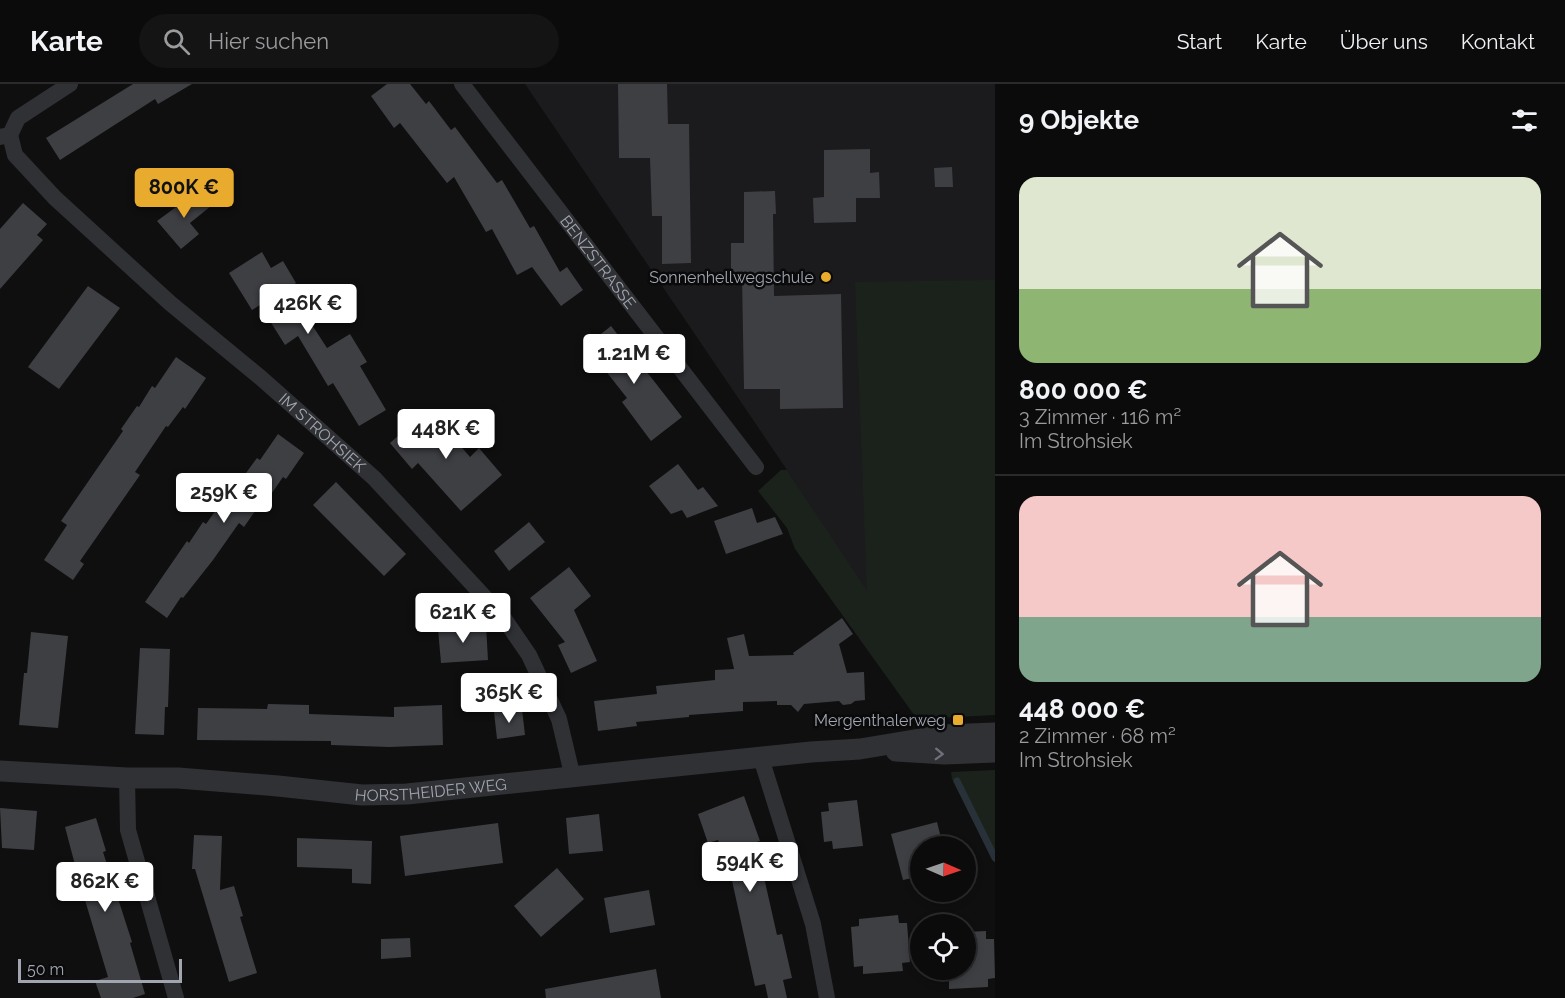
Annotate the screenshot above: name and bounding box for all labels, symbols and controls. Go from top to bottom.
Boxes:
search box [139,14,559,68]
text: Karte [30,25,103,58]
icon: search [160,25,193,58]
text: Hier suchen [208,28,329,54]
text: Start [1177,29,1222,54]
text: Karte [1255,29,1307,54]
text: Über uns [1340,29,1428,54]
text: Kontakt [1461,29,1535,54]
icon: filters [1508,104,1541,137]
text: 9 Objekte [1019,105,1139,135]
pin: 800K € [135,168,233,219]
text: 800K € [149,175,219,199]
street label: BENZSTRASSE [556,212,640,313]
icon: home [1226,216,1334,324]
place label: Sonnenhellwegschule [649,268,814,287]
marker: Sonnenhellwegschule [819,270,833,284]
pin: 426K € [259,284,357,335]
text: 426K € [274,291,342,315]
pin: 1.21M € [579,334,689,385]
text: 1.21M € [597,341,671,365]
text: 800 000 € [1019,375,1148,405]
street label: IM STROHSIEK [275,389,370,477]
text: 3 Zimmer · 116 m² [1019,405,1181,429]
pin: 448K € [397,409,495,460]
text: 448K € [412,416,480,440]
text: Im Strohsiek [1019,429,1133,453]
pin: 259K € [175,473,273,524]
text: 259K € [190,480,258,504]
icon: home [1226,535,1334,643]
pin: 621K € [414,593,512,644]
text: 621K € [429,600,497,624]
pin: 365K € [460,673,558,724]
text: 365K € [475,680,543,704]
text: 448 000 € [1019,694,1146,724]
place label: Mergenthalerweg [814,711,946,730]
marker: Mergenthalerweg [951,713,965,727]
text: 2 Zimmer · 68 m² [1019,724,1176,748]
one-way arrow [934,747,943,760]
text: Im Strohsiek [1019,748,1133,772]
street label: HORSTHEIDER WEG [354,775,508,805]
north arrow [910,836,976,902]
map controls [910,836,976,980]
pin: 594K € [701,842,799,893]
text: 594K € [716,849,784,873]
pin: 862K € [56,862,154,913]
text: 862K € [70,869,140,893]
button: locate [910,914,976,980]
scale bar [18,956,182,984]
text: 50 m [27,960,64,979]

